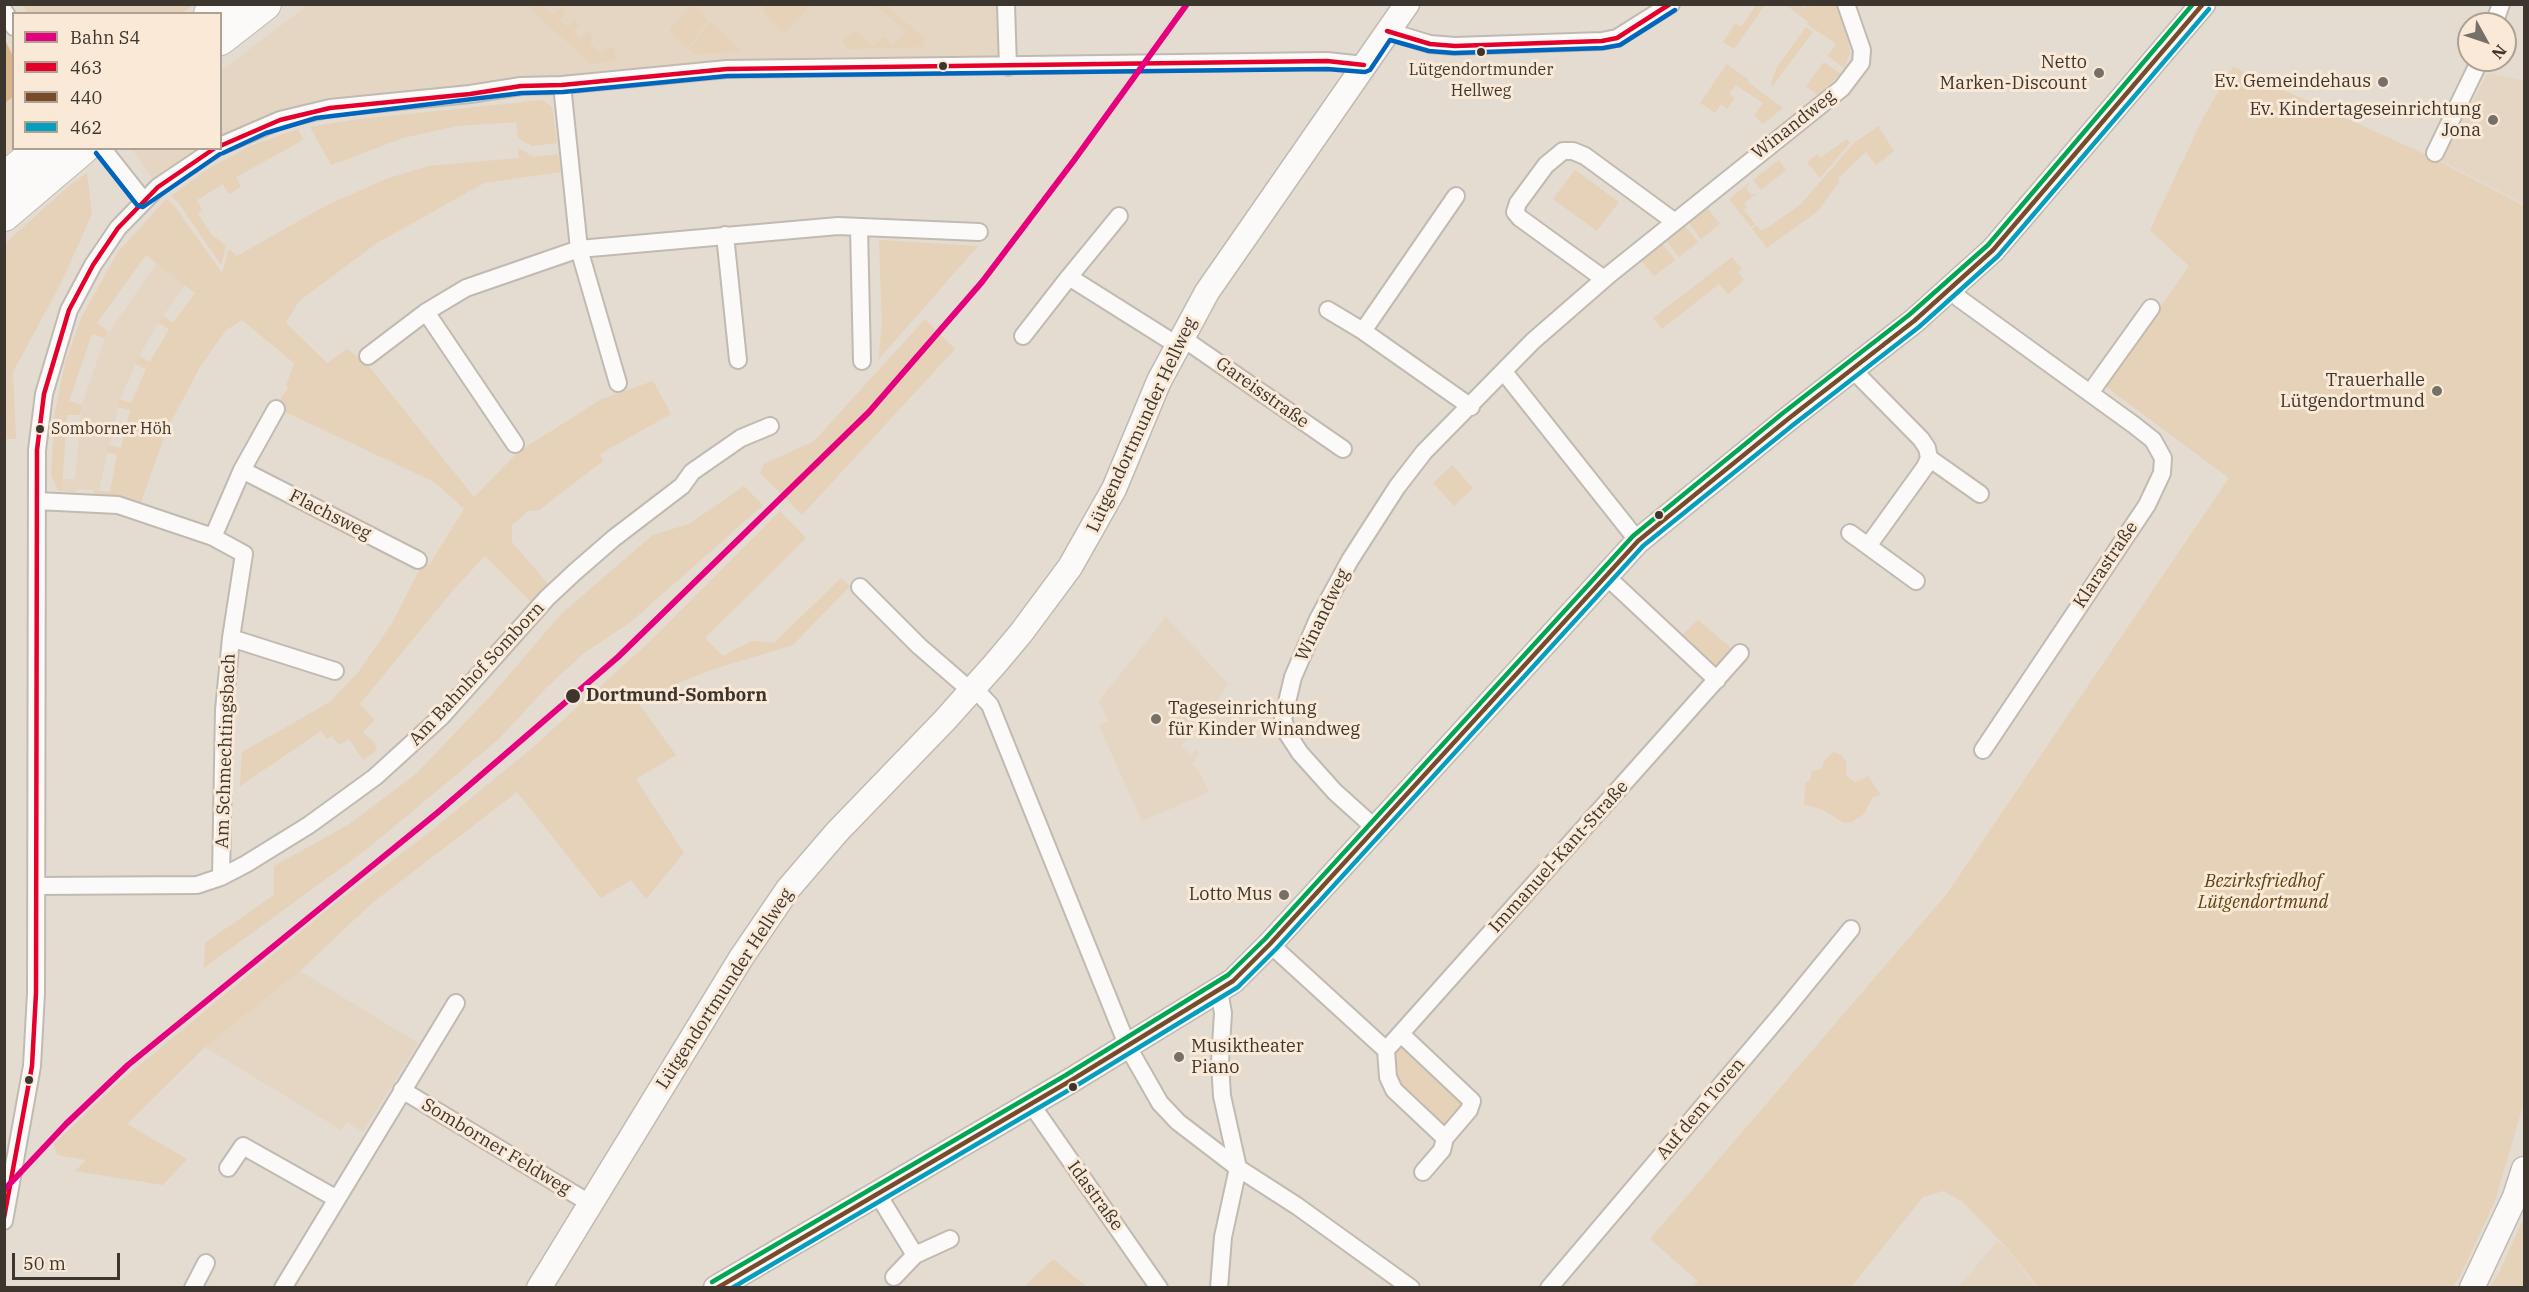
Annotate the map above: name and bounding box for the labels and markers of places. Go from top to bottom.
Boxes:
marker: Lütgendortmunder Hellweg [1475,46,1487,58]
place label: Netto Marken-Discount [1940,52,2087,94]
unlabelled marker [937,60,949,72]
place label: Lütgendortmunder Hellweg [1409,60,1553,98]
marker: Netto Marken-Discount [2092,66,2106,80]
place label: Ev. Gemeindehaus [2214,71,2371,93]
marker: Ev. Gemeindehaus [2376,75,2390,89]
place label: Ev. Kindertageseinrichtung Jona [2249,99,2481,142]
marker: Ev. Kindertageseinrichtung Jona [2486,113,2500,127]
place label: Trauerhalle Lütgendortmund [2280,370,2425,412]
marker: Trauerhalle Lütgendortmund [2430,384,2444,398]
place label: Somborner Höh [51,419,172,439]
marker: Somborner Höh [34,423,46,435]
unlabelled marker [1653,509,1665,521]
place label: Dortmund-Somborn [586,685,767,707]
marker: Dortmund-Somborn [564,687,582,705]
place label: Tageseinrichtung für Kinder Winandweg [1168,698,1360,740]
marker: Tageseinrichtung für Kinder Winandweg [1149,712,1163,726]
place label: Lotto Mus [1189,884,1272,906]
marker: Lotto Mus [1277,888,1291,902]
place label: Musiktheater Piano [1191,1036,1304,1078]
marker: Musiktheater Piano [1172,1050,1186,1064]
unlabelled marker [23,1074,35,1086]
unlabelled marker [1067,1081,1079,1093]

